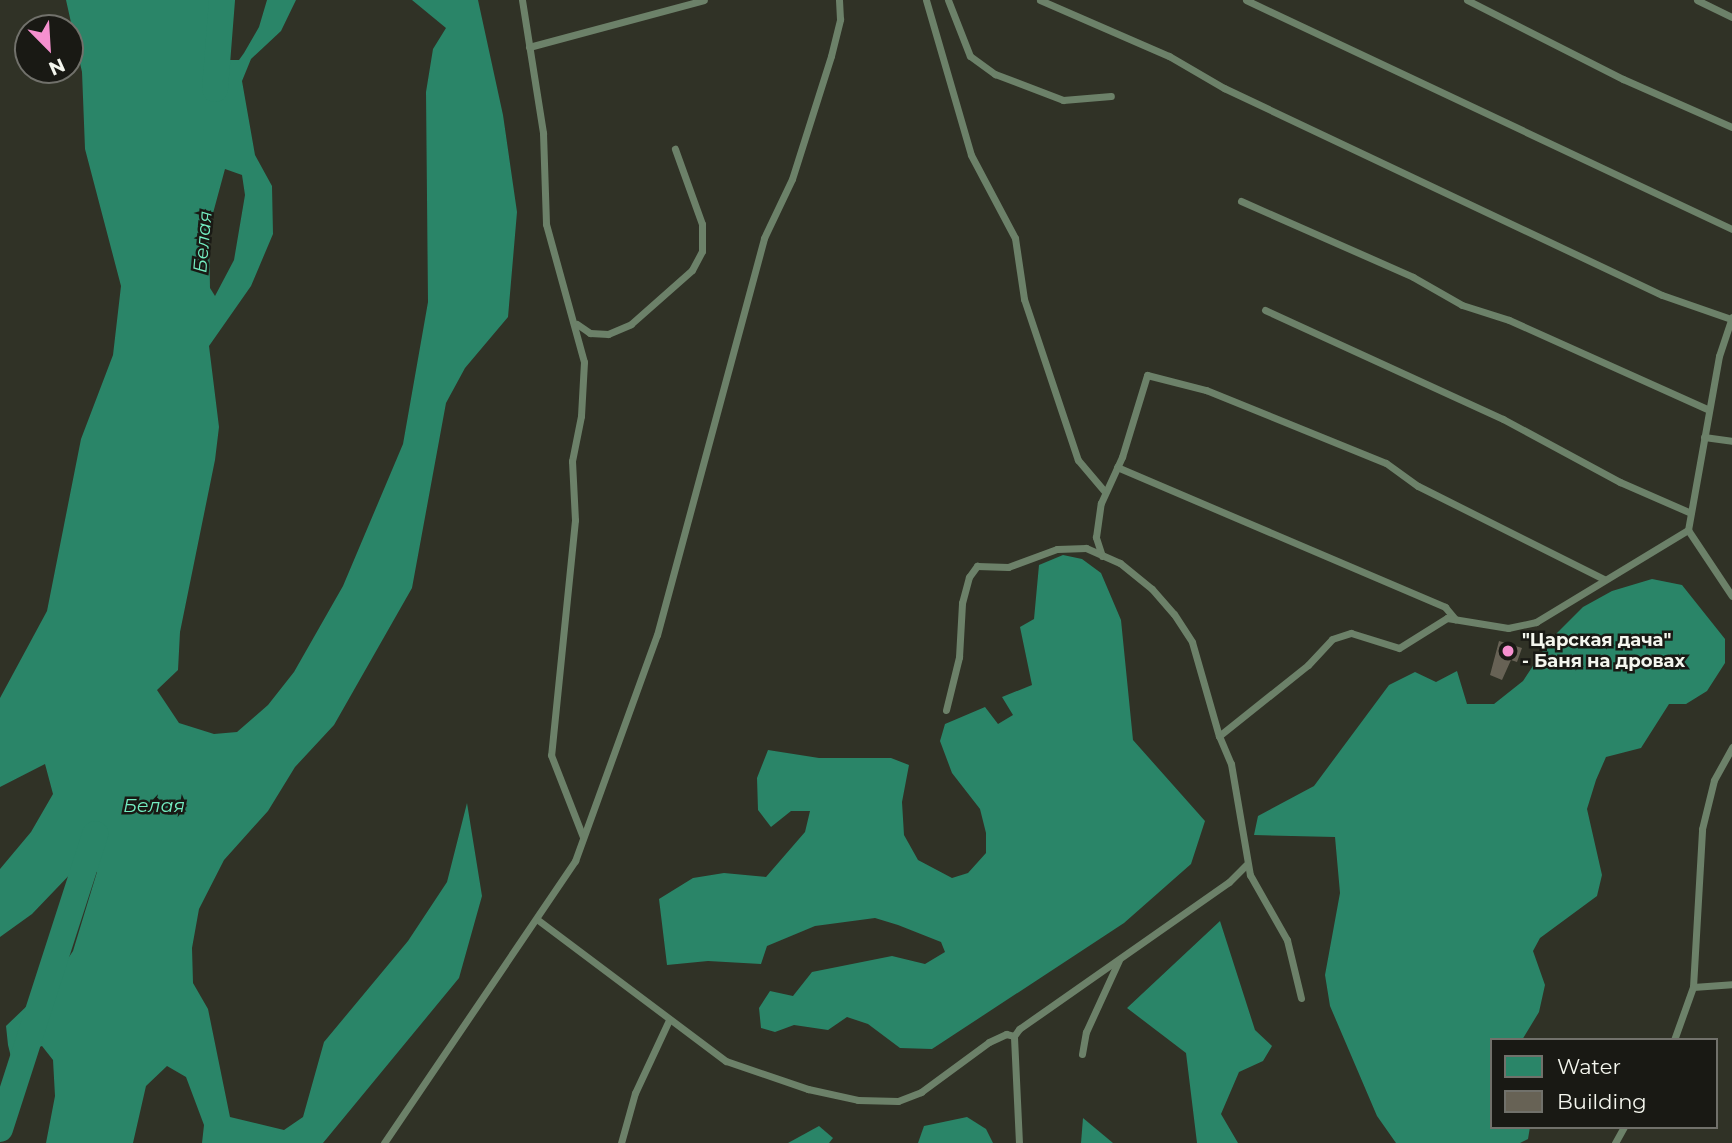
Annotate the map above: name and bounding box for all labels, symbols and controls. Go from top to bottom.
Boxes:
north arrow [14,14,84,84]
text: N [45,53,69,80]
water label: Белая [189,210,217,274]
place label: "Царская дача" - Баня на дровах [1522,630,1685,672]
marker: "Царская дача" - Баня на дровах [1500,643,1516,659]
water label: Белая [123,795,185,817]
legend [1490,1038,1718,1129]
text: Water [1557,1054,1621,1079]
text: Building [1557,1089,1647,1114]

